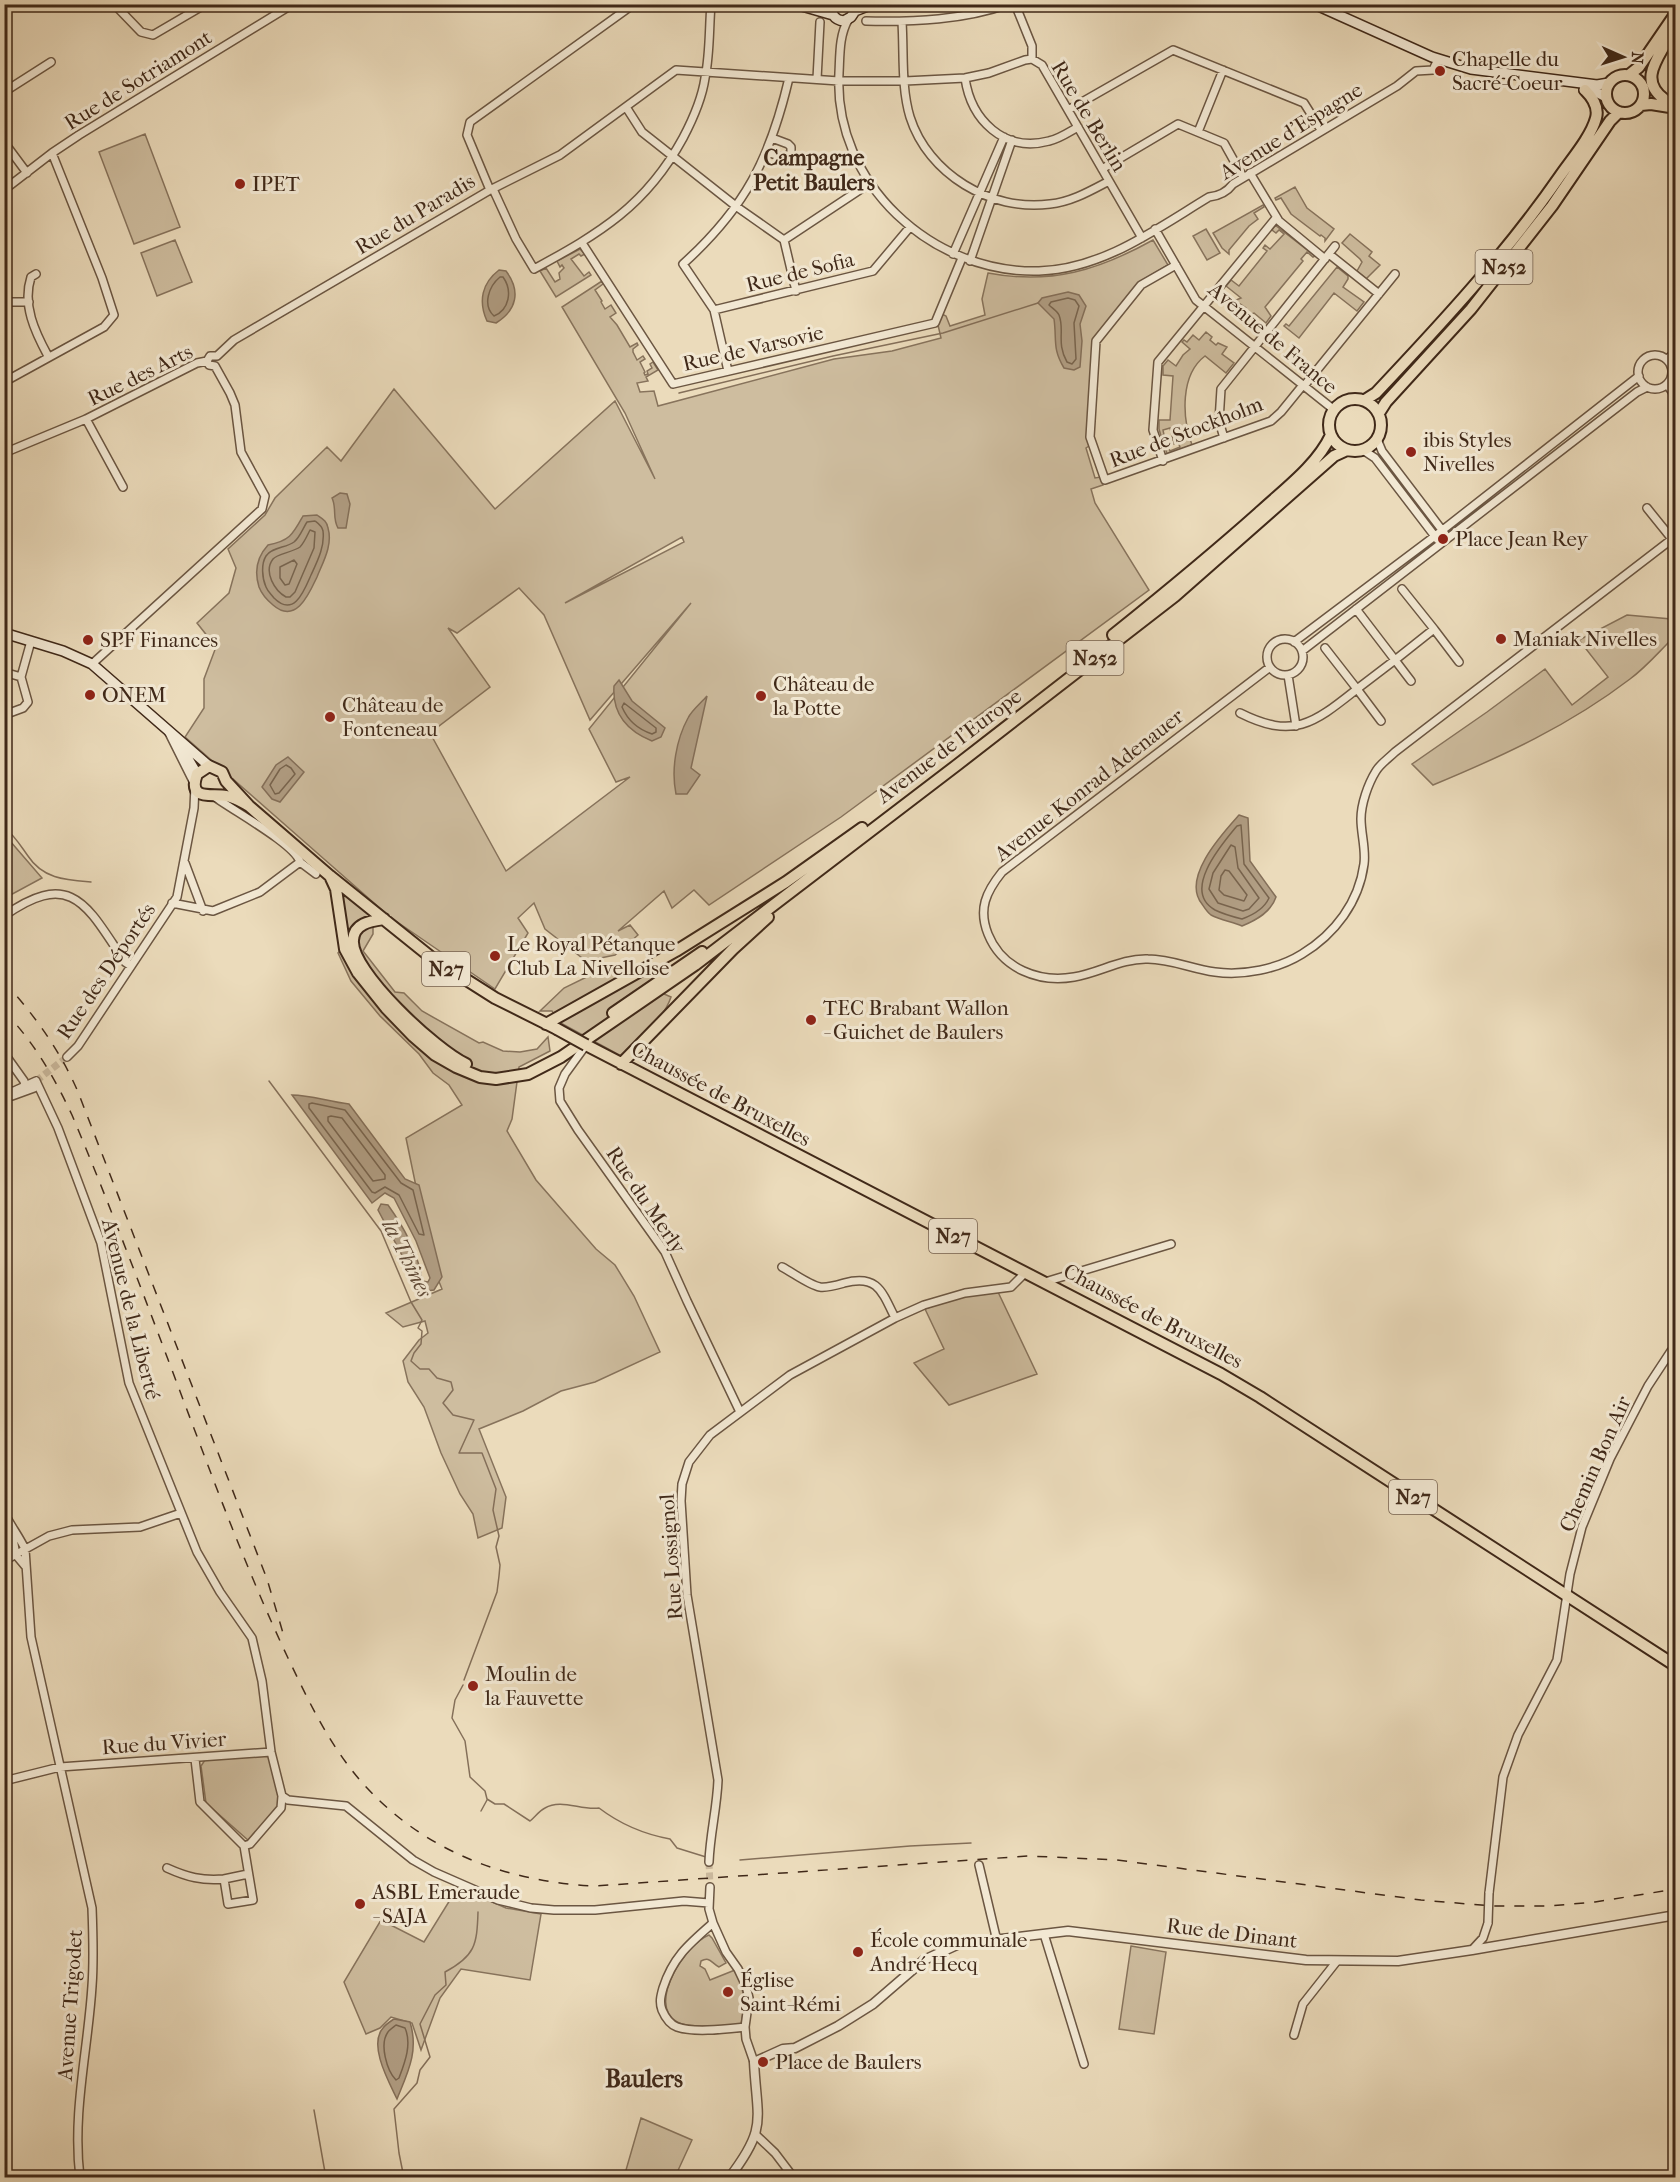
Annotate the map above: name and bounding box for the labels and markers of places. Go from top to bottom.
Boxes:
place label: Chapelle du Sacré-Coeur [1452,47,1562,95]
marker: Chapelle du Sacré-Coeur [1433,64,1447,78]
place label: IPET [252,172,301,196]
marker: IPET [233,177,247,191]
place label: ibis Styles Nivelles [1423,428,1512,476]
marker: ibis Styles Nivelles [1404,445,1418,459]
place label: Place Jean Rey [1455,527,1589,551]
marker: Place Jean Rey [1436,532,1450,546]
place label: Maniak Nivelles [1513,627,1657,651]
place label: SPF Finances [100,628,218,652]
marker: Maniak Nivelles [1494,632,1508,646]
marker: SPF Finances [81,633,95,647]
place label: Château de la Potte [772,672,874,720]
place label: ONEM [102,683,166,707]
marker: ONEM [83,688,97,702]
marker: Château de la Potte [754,689,768,703]
place label: Château de Fonteneau [342,693,443,741]
marker: Château de Fonteneau [323,710,337,724]
place label: Le Royal Pétanque Club La Nivelloise [507,932,676,980]
marker: Le Royal Pétanque Club La Nivelloise [488,949,502,963]
place label: TEC Brabant Wallon - Guichet de Baulers [823,996,1009,1044]
marker: TEC Brabant Wallon - Guichet de Baulers [804,1013,818,1027]
place label: Moulin de la Fauvette [484,1662,583,1710]
marker: Moulin de la Fauvette [466,1679,480,1693]
place label: ASBL Emeraude - SAJA [371,1880,520,1928]
marker: ASBL Emeraude - SAJA [353,1897,367,1911]
place label: École communale André Hecq [869,1928,1027,1976]
marker: École communale André Hecq [851,1945,865,1959]
place label: Église Saint-Rémi [740,1968,841,2016]
marker: Église Saint-Rémi [721,1985,735,1999]
place label: Place de Baulers [775,2050,922,2074]
marker: Place de Baulers [756,2055,770,2069]

